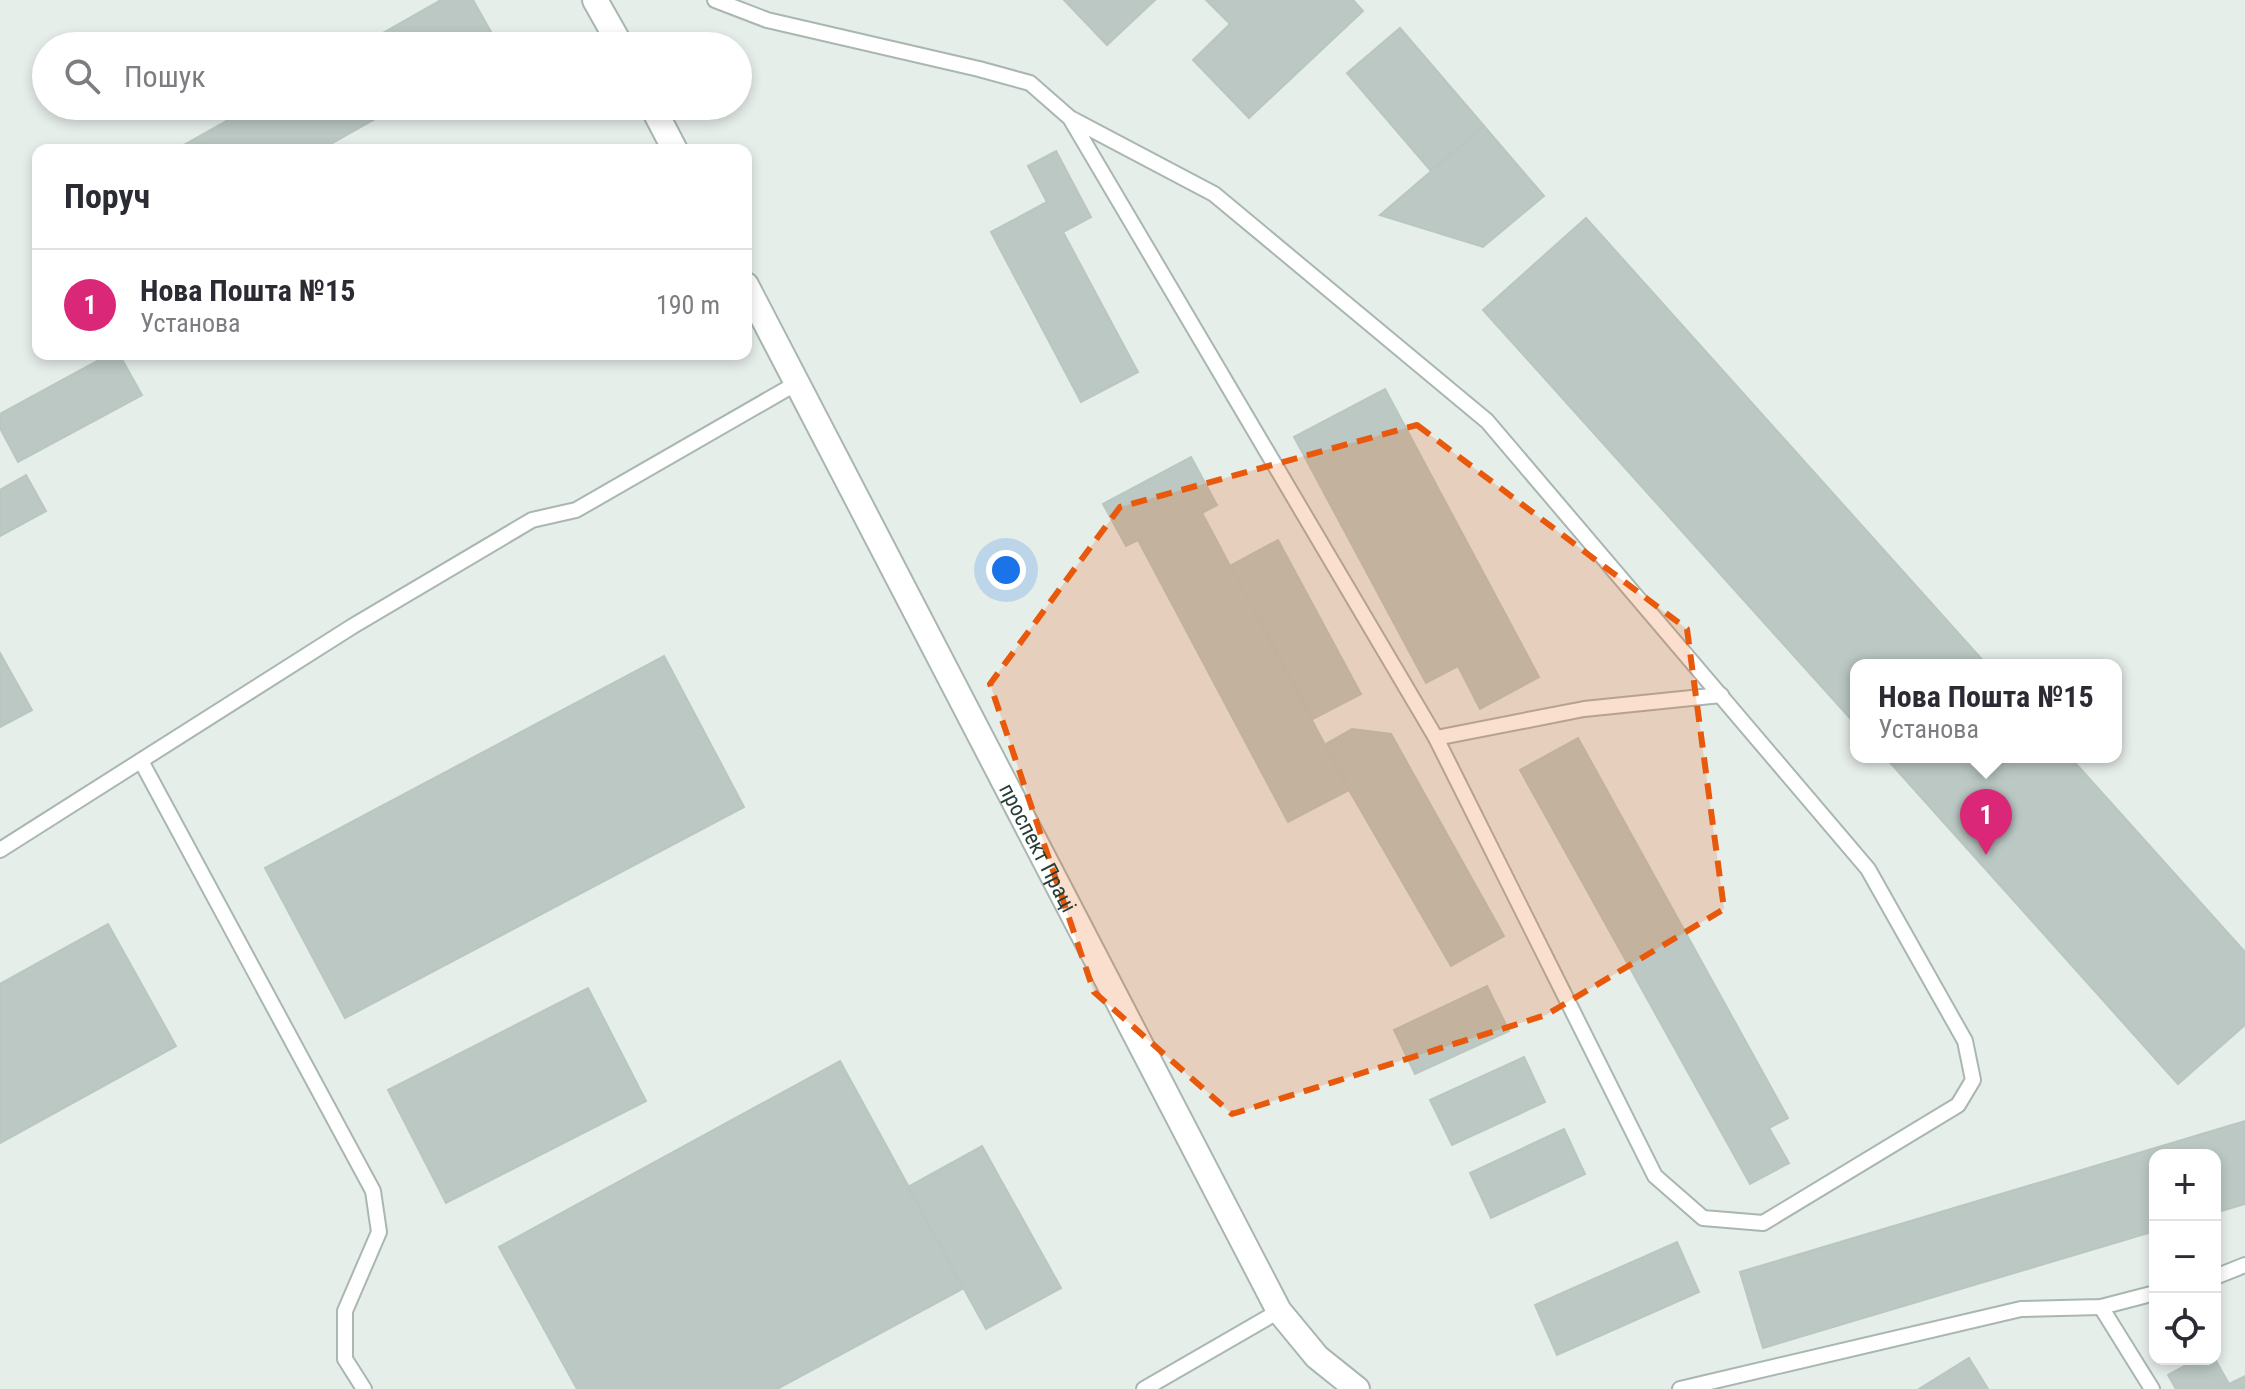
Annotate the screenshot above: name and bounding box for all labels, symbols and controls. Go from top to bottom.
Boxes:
search box [32,32,752,120]
icon: search [60,54,104,98]
text: Пошук [124,59,206,94]
text: Поруч [64,176,150,216]
text: Нова Пошта №15 [140,273,355,308]
text: 1 [83,290,97,320]
text: 190 m [656,290,720,320]
text: Установа [140,308,241,338]
your location [986,550,1026,590]
popup [1850,659,2122,763]
text: Нова Пошта №15 [1878,679,2094,714]
text: Установа [1878,714,1979,744]
street label: проспект Праці [994,779,1082,916]
pin: 1 [1960,789,2012,855]
map controls [2149,1149,2221,1365]
button: + [2149,1149,2221,1221]
button: − [2149,1221,2221,1293]
button: locate [2149,1293,2221,1365]

